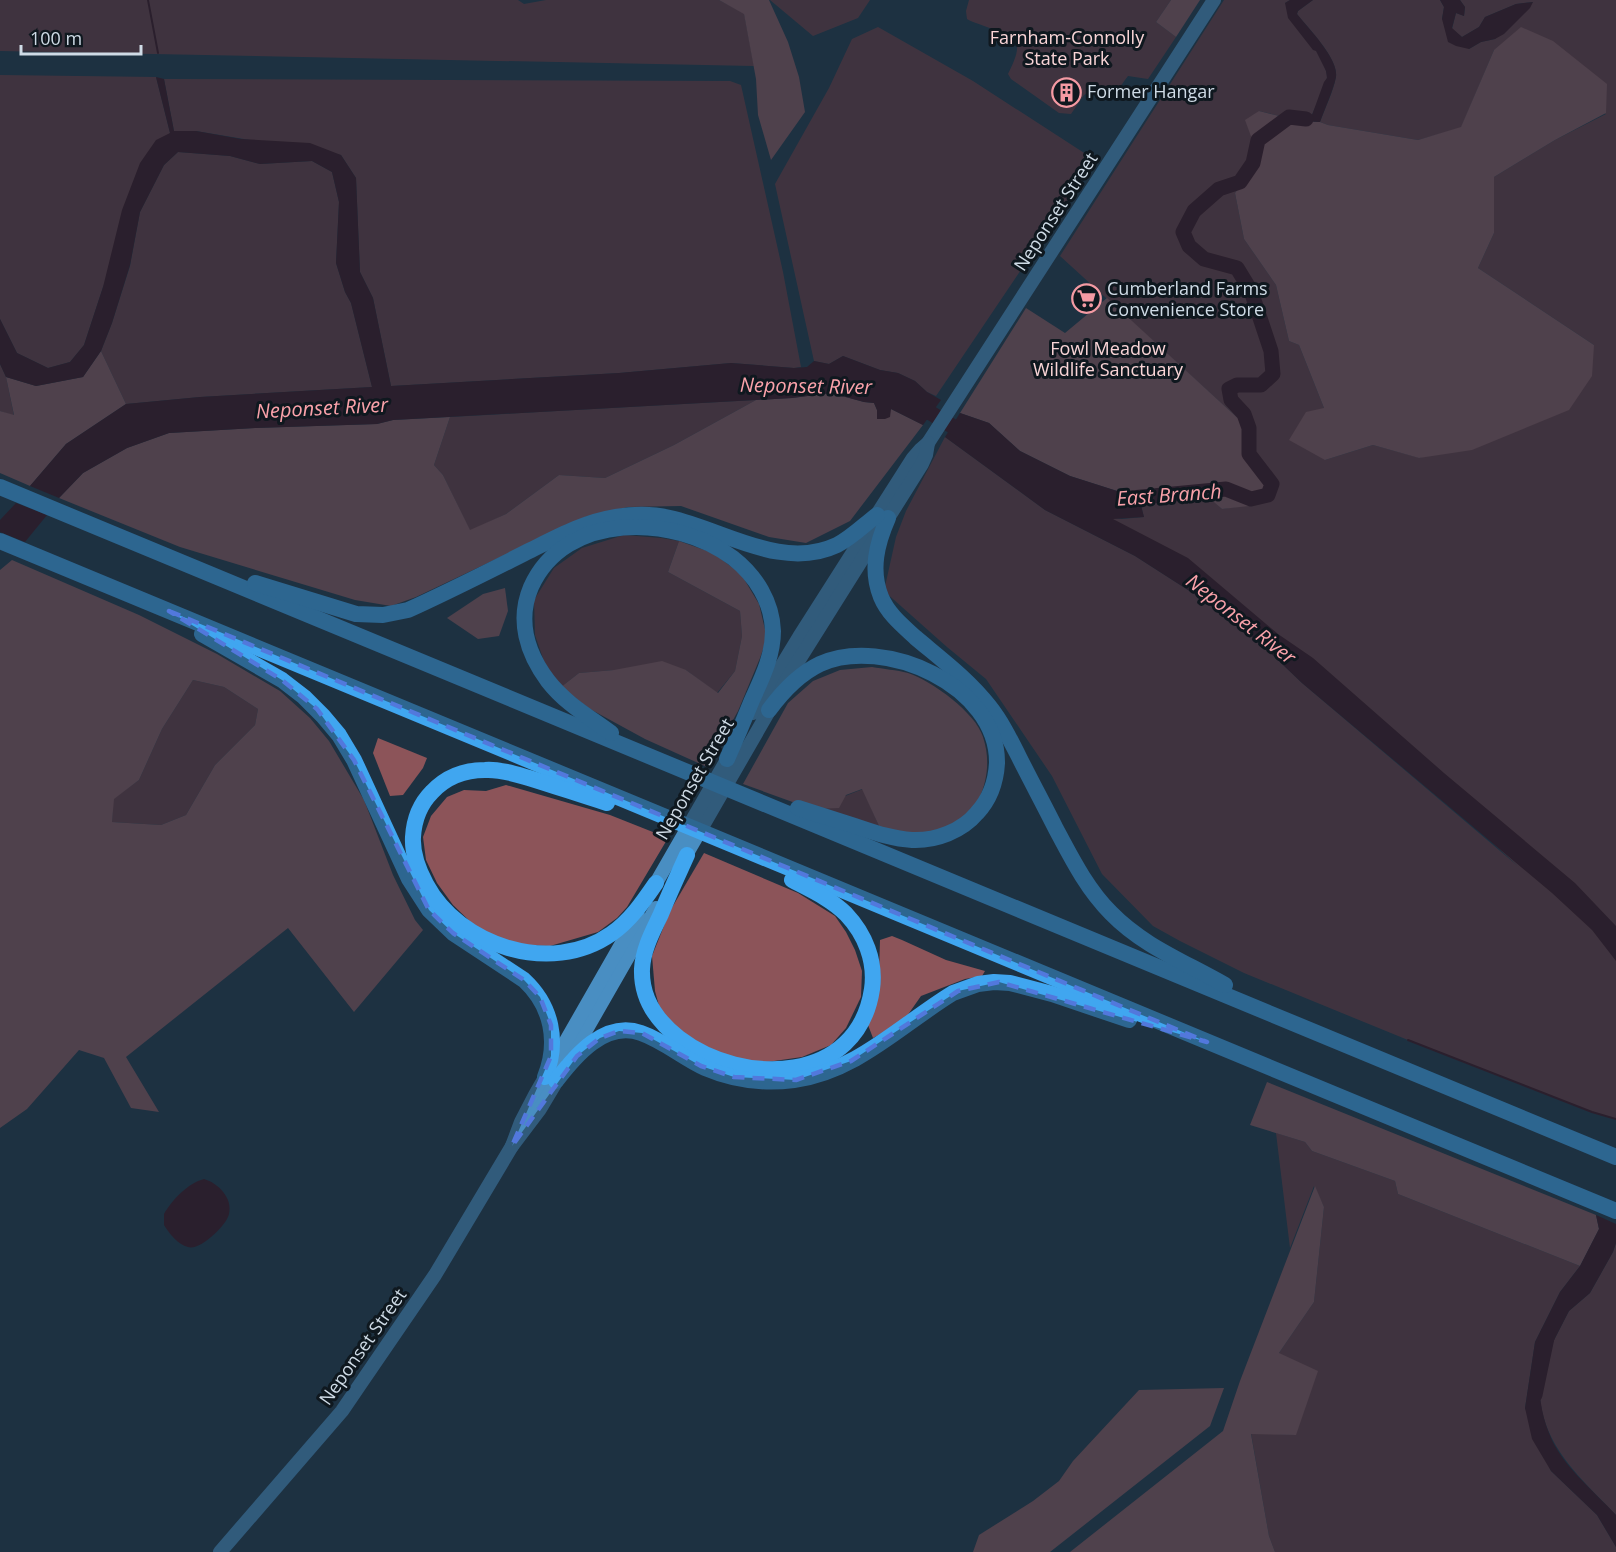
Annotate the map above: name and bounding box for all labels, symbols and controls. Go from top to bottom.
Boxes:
scale bar [21,18,141,56]
park label: Farnham-Connolly State Park [990,25,1145,70]
text: 100 m [30,26,82,50]
building icon: Former Hangar [1050,76,1082,108]
place label: Former Hangar [1087,79,1215,103]
street label: Neponset Street [1008,148,1102,275]
place label: Cumberland Farms Convenience Store [1107,276,1268,321]
supermarket icon: Cumberland Farms Convenience Store [1070,283,1102,315]
park label: Fowl Meadow Wildlife Sanctuary [1033,336,1184,381]
water label: Neponset River [740,371,873,400]
water label: Neponset River [255,390,390,424]
water label: East Branch [1115,477,1222,512]
water label: Neponset River [1181,567,1303,671]
street label: Neponset Street [650,713,739,844]
street label: Neponset Street [313,1284,411,1409]

